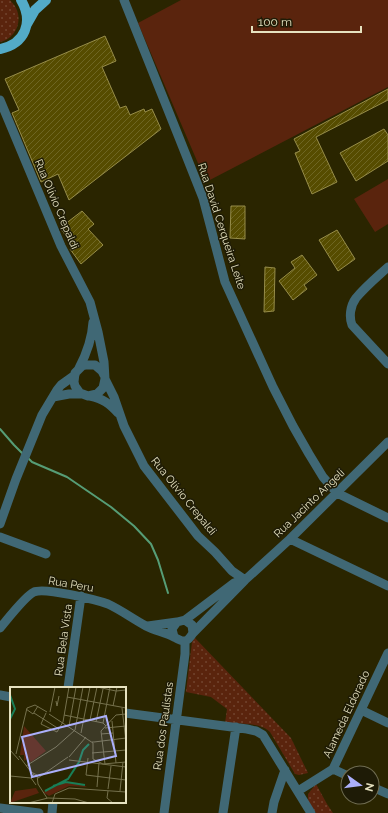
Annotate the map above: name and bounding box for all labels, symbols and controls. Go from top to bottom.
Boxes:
scale bar [252,8,361,34]
text: 100 m [258,15,292,29]
street label: Rua Olívio Crepaldi [32,157,81,251]
street label: Rua David Cerqueira Leite [195,162,248,291]
street label: Rua Olívio Crepaldi [148,455,219,538]
street label: Rua Jacinto Angeli [271,466,347,540]
street label: Rua Peru [47,574,95,595]
street label: Rua Bela Vista [52,603,75,677]
street label: Alameda Eldorado [321,668,373,760]
street label: Rua dos Paulistas [151,681,176,771]
inset map [10,687,126,803]
north arrow [340,765,380,805]
text: N [362,782,377,793]

